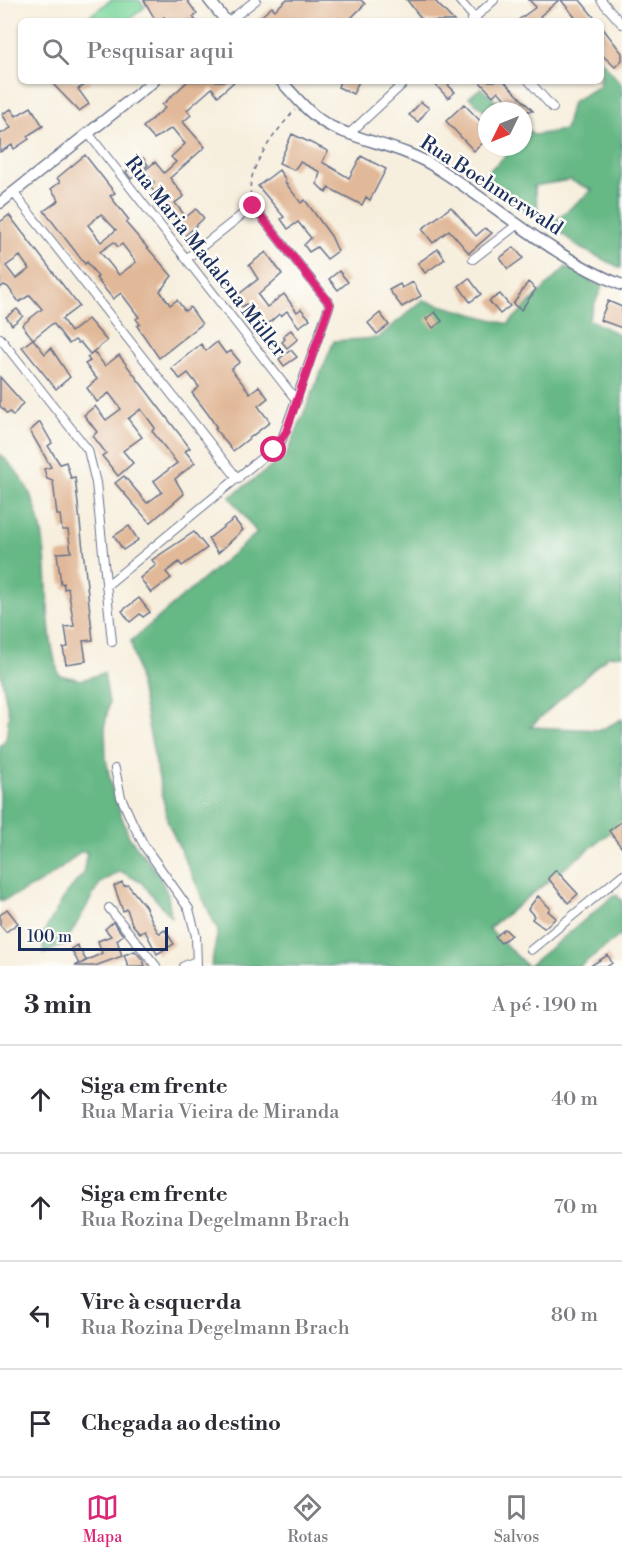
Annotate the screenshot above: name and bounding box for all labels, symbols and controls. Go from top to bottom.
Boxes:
search box [18,18,604,84]
icon: search [39,35,72,68]
text: Pesquisar aqui [87,38,234,65]
north arrow [478,102,532,156]
street label: Rua Boehmerwald [415,131,568,242]
street label: Rua Maria Madalena Müller [119,151,291,363]
route end [239,192,265,218]
route start [260,436,286,462]
scale bar [18,924,168,952]
text: 100 m [27,927,72,947]
text: 3 min [24,989,92,1021]
text: A pé · 190 m [492,993,598,1018]
text: Siga em frente [81,1073,228,1100]
icon: ahead [24,1083,57,1116]
text: 40 m [551,1087,598,1112]
text: Rua Maria Vieira de Miranda [81,1100,339,1125]
text: Siga em frente [81,1181,228,1208]
icon: ahead [24,1191,57,1224]
text: 70 m [554,1195,598,1220]
text: Rua Rozina Degelmann Brach [81,1208,350,1233]
text: Vire à esquerda [81,1289,241,1316]
icon: left [24,1299,57,1332]
text: 80 m [551,1303,598,1328]
text: Rua Rozina Degelmann Brach [81,1316,350,1341]
icon: arrive [24,1407,57,1440]
text: Chegada ao destino [81,1410,281,1437]
tab: Mapa [83,1491,122,1547]
tab: Rotas [288,1491,328,1547]
tab: Salvos [494,1491,539,1547]

